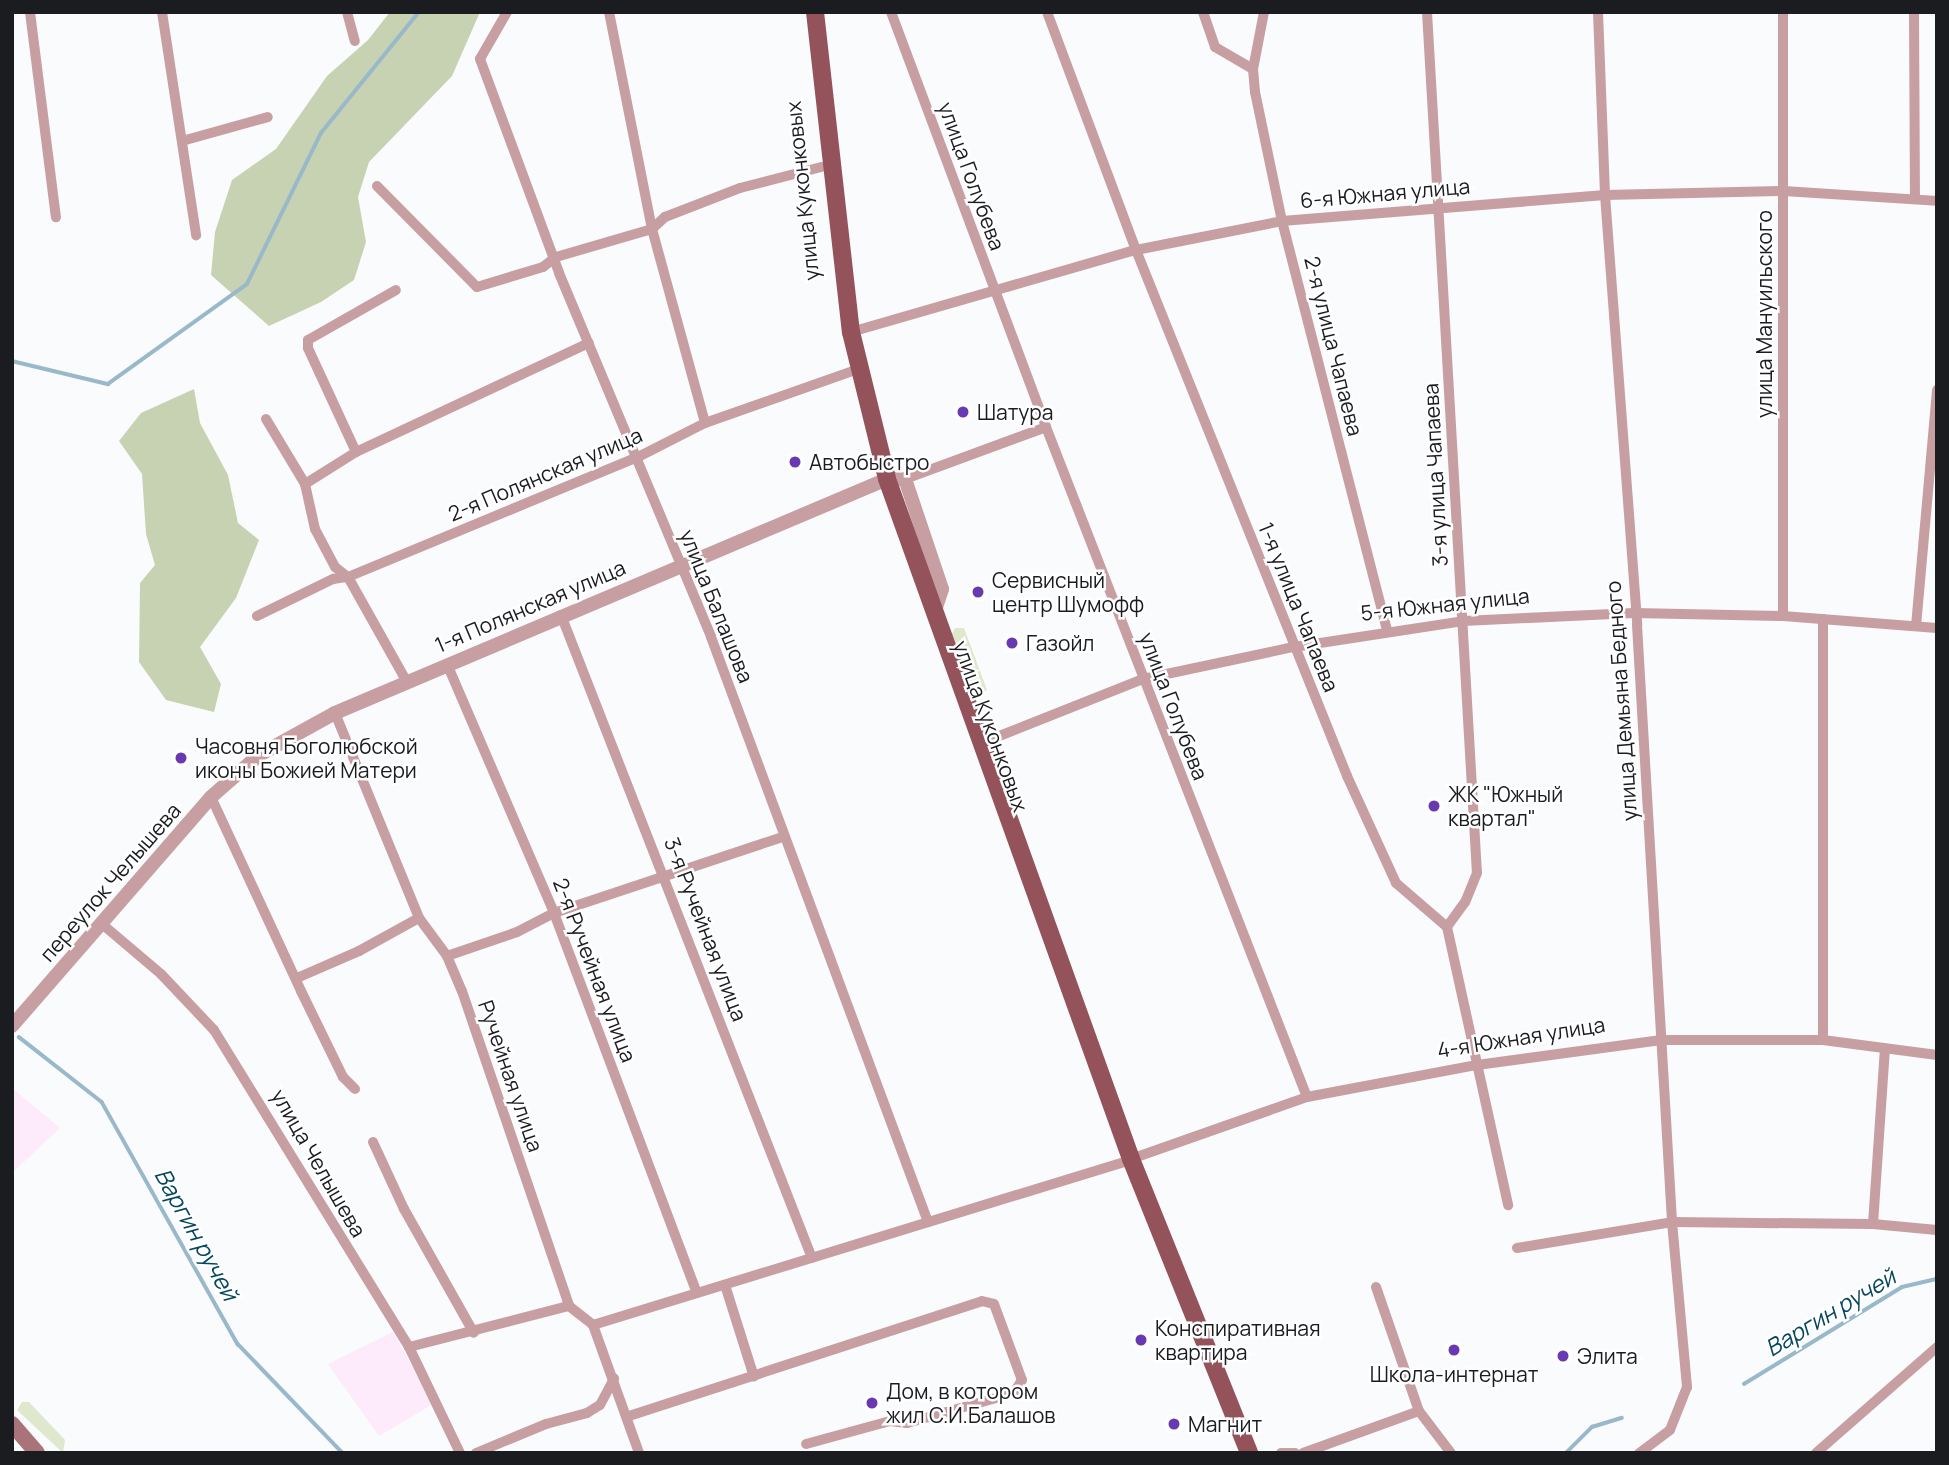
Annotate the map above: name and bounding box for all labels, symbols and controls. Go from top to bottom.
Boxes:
street label: улица Голубева [933,98,1011,254]
street label: улица Куконковых [780,100,824,282]
street label: 6-я Южная улица [1299,173,1471,213]
street label: улица Мануильского [1751,210,1777,418]
street label: 2-я улица Чапаева [1299,254,1369,438]
street label: 3-я улица Чапаева [1418,383,1452,567]
place label: Шатура [977,399,1053,425]
marker: Шатура [955,404,971,420]
street label: 2-я Полянская улица [444,422,646,526]
place label: Автобыстро [809,449,930,475]
marker: Автобыстро [787,454,803,470]
street label: 1-я улица Чапаева [1254,519,1344,695]
street label: улица Балашова [675,526,759,686]
street label: 1-я Полянская улица [431,554,629,658]
place label: Сервисный центр Шумофф [992,567,1144,617]
street label: улица Демьяна Бедного [1600,580,1642,822]
street label: 5-я Южная улица [1359,583,1531,625]
marker: Сервисный центр Шумофф [970,584,986,600]
street label: улица Голубева [1134,629,1214,783]
place label: Газойл [1026,630,1094,656]
marker: Газойл [1004,635,1020,651]
street label: улица Куконковых [948,637,1034,815]
place label: Часовня Боголюбской иконы Божией Матери [195,733,418,783]
marker: Часовня Боголюбской иконы Божией Матери [173,750,189,766]
place label: ЖК "Южный квартал" [1448,781,1564,831]
street label: переулок Челышева [34,798,186,966]
marker: ЖК "Южный квартал" [1426,798,1442,814]
street label: 3-я Ручейная улица [659,834,753,1024]
street label: 2-я Ручейная улица [548,874,642,1066]
street label: Ручейная улица [473,997,549,1155]
street label: 4-я Южная улица [1435,1011,1607,1063]
street label: улица Челышева [266,1085,372,1241]
water label: Варгин ручей [149,1163,245,1305]
water label: Варгин ручей [1760,1262,1900,1362]
place label: Конспиративная квартира [1155,1315,1321,1365]
marker: Конспиративная квартира [1133,1332,1149,1348]
marker: Школа-интернат [1446,1342,1462,1358]
place label: Элита [1577,1343,1638,1369]
marker: Элита [1555,1348,1571,1364]
place label: Школа-интернат [1370,1361,1538,1387]
place label: Дом, в котором жил С.И.Балашов [886,1378,1056,1428]
marker: Дом, в котором жил С.И.Балашов [864,1395,880,1411]
place label: Магнит [1188,1411,1262,1437]
marker: Магнит [1166,1416,1182,1432]

